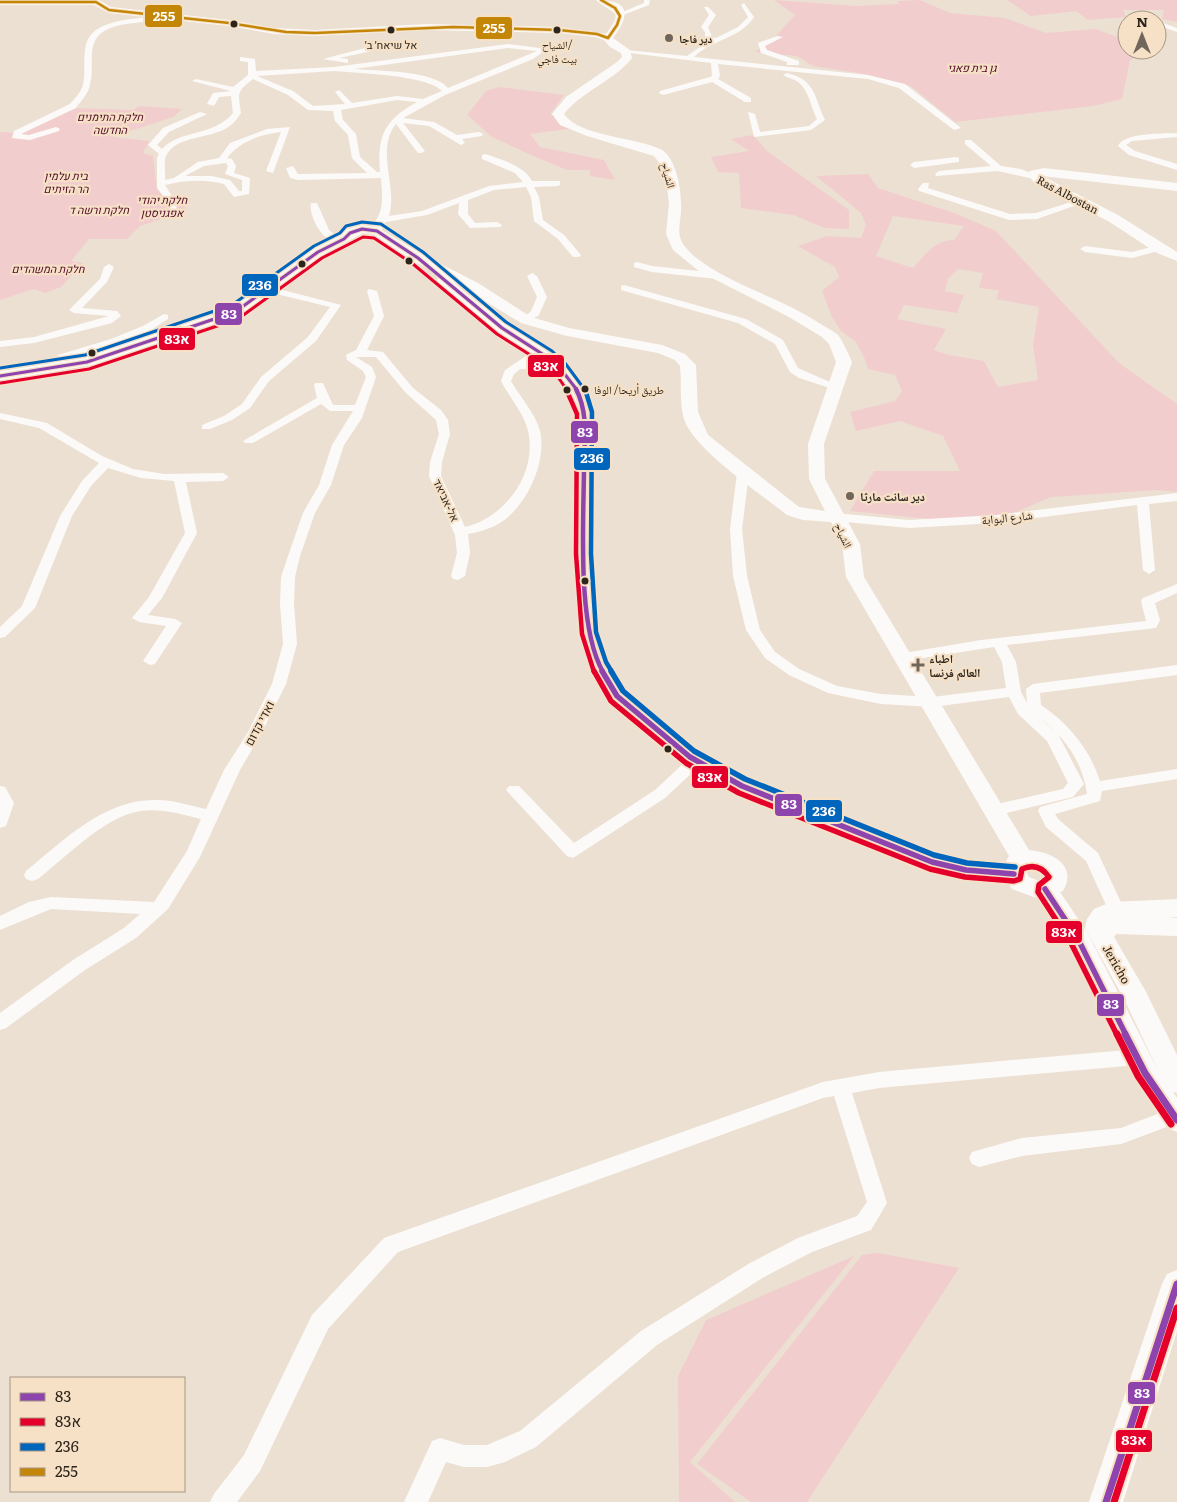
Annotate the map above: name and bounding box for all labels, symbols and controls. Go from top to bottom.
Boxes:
line badge: 255 [144,4,183,28]
text: 255 [153,5,176,25]
north arrow [1117,10,1167,60]
text: N [1136,11,1148,31]
line badge: 255 [475,16,513,40]
text: 255 [483,17,506,37]
unlabelled marker [229,19,239,29]
marker: אל שיאח׳ ב׳ [386,25,396,35]
marker: الشياح/ بيت فاجي [552,25,562,35]
place label: دير فاجا [679,30,712,46]
marker: دير فاجا [663,32,675,44]
place label: אל שיאח׳ ב׳ [365,36,417,52]
place label: الشياح/ بيت فاجي [537,36,577,68]
park label: גן בית פאגי [947,59,997,75]
park label: חלקת התימנים החדשה [77,108,144,137]
street label: الشياح [658,160,680,190]
park label: בית עלמין הר הזיתים [44,167,89,196]
street label: Ras Albostan [1034,171,1102,217]
park label: חלקת יהודי אפגניסטן [137,191,188,220]
park label: חלקת ורשה ד [69,201,130,217]
unlabelled marker [404,256,414,266]
unlabelled marker [297,259,307,269]
park label: חלקת המשהדים [12,260,86,276]
line badge: 236 [241,273,279,297]
text: 236 [248,274,272,294]
line badge: 83 [214,302,243,326]
text: 83 [221,303,237,323]
line badge: 83א [158,327,196,351]
text: 83א [164,328,190,348]
unlabelled marker [87,348,97,358]
line badge: 83א [527,354,565,378]
text: 83א [533,355,559,375]
place label: طريق أريحا/ الوفا [594,381,664,397]
marker: طريق أريحا/ الوفا [580,384,590,394]
unlabelled marker [562,385,572,395]
line badge: 83 [570,420,599,444]
text: 83 [577,421,593,441]
line badge: 236 [573,447,611,471]
text: 236 [580,447,604,467]
street label: אל-אביאד [430,476,464,524]
place label: دير سانت مارثا [860,487,925,505]
marker: دير سانت مارثا [844,490,856,502]
street label: شارع البوابة [981,505,1034,529]
street label: الشياح [831,520,857,550]
unlabelled marker [580,576,590,586]
place label: اطباء العالم فرنسا [929,649,981,681]
marker: اطباء العالم فرنسا [911,658,925,672]
street label: ואדי קדום [240,697,278,749]
unlabelled marker [663,744,673,754]
line badge: 83א [691,765,729,789]
text: 83א [697,766,723,786]
line badge: 83 [774,793,803,817]
text: 83 [781,793,797,813]
line badge: 236 [805,799,843,823]
text: 236 [812,800,836,820]
line badge: 83א [1045,920,1083,944]
text: 83א [1051,921,1077,941]
street label: Jericho [1099,941,1135,987]
line badge: 83 [1096,993,1125,1017]
text: 83 [1103,993,1119,1013]
legend [10,1377,185,1492]
line badge: 83 [1127,1381,1156,1405]
text: 83 [1134,1382,1150,1402]
text: 83 [55,1384,71,1407]
text: 83א [55,1409,81,1432]
line badge: 83א [1115,1429,1153,1453]
text: 83א [1121,1429,1147,1449]
text: 236 [55,1434,79,1457]
text: 255 [55,1459,78,1482]

